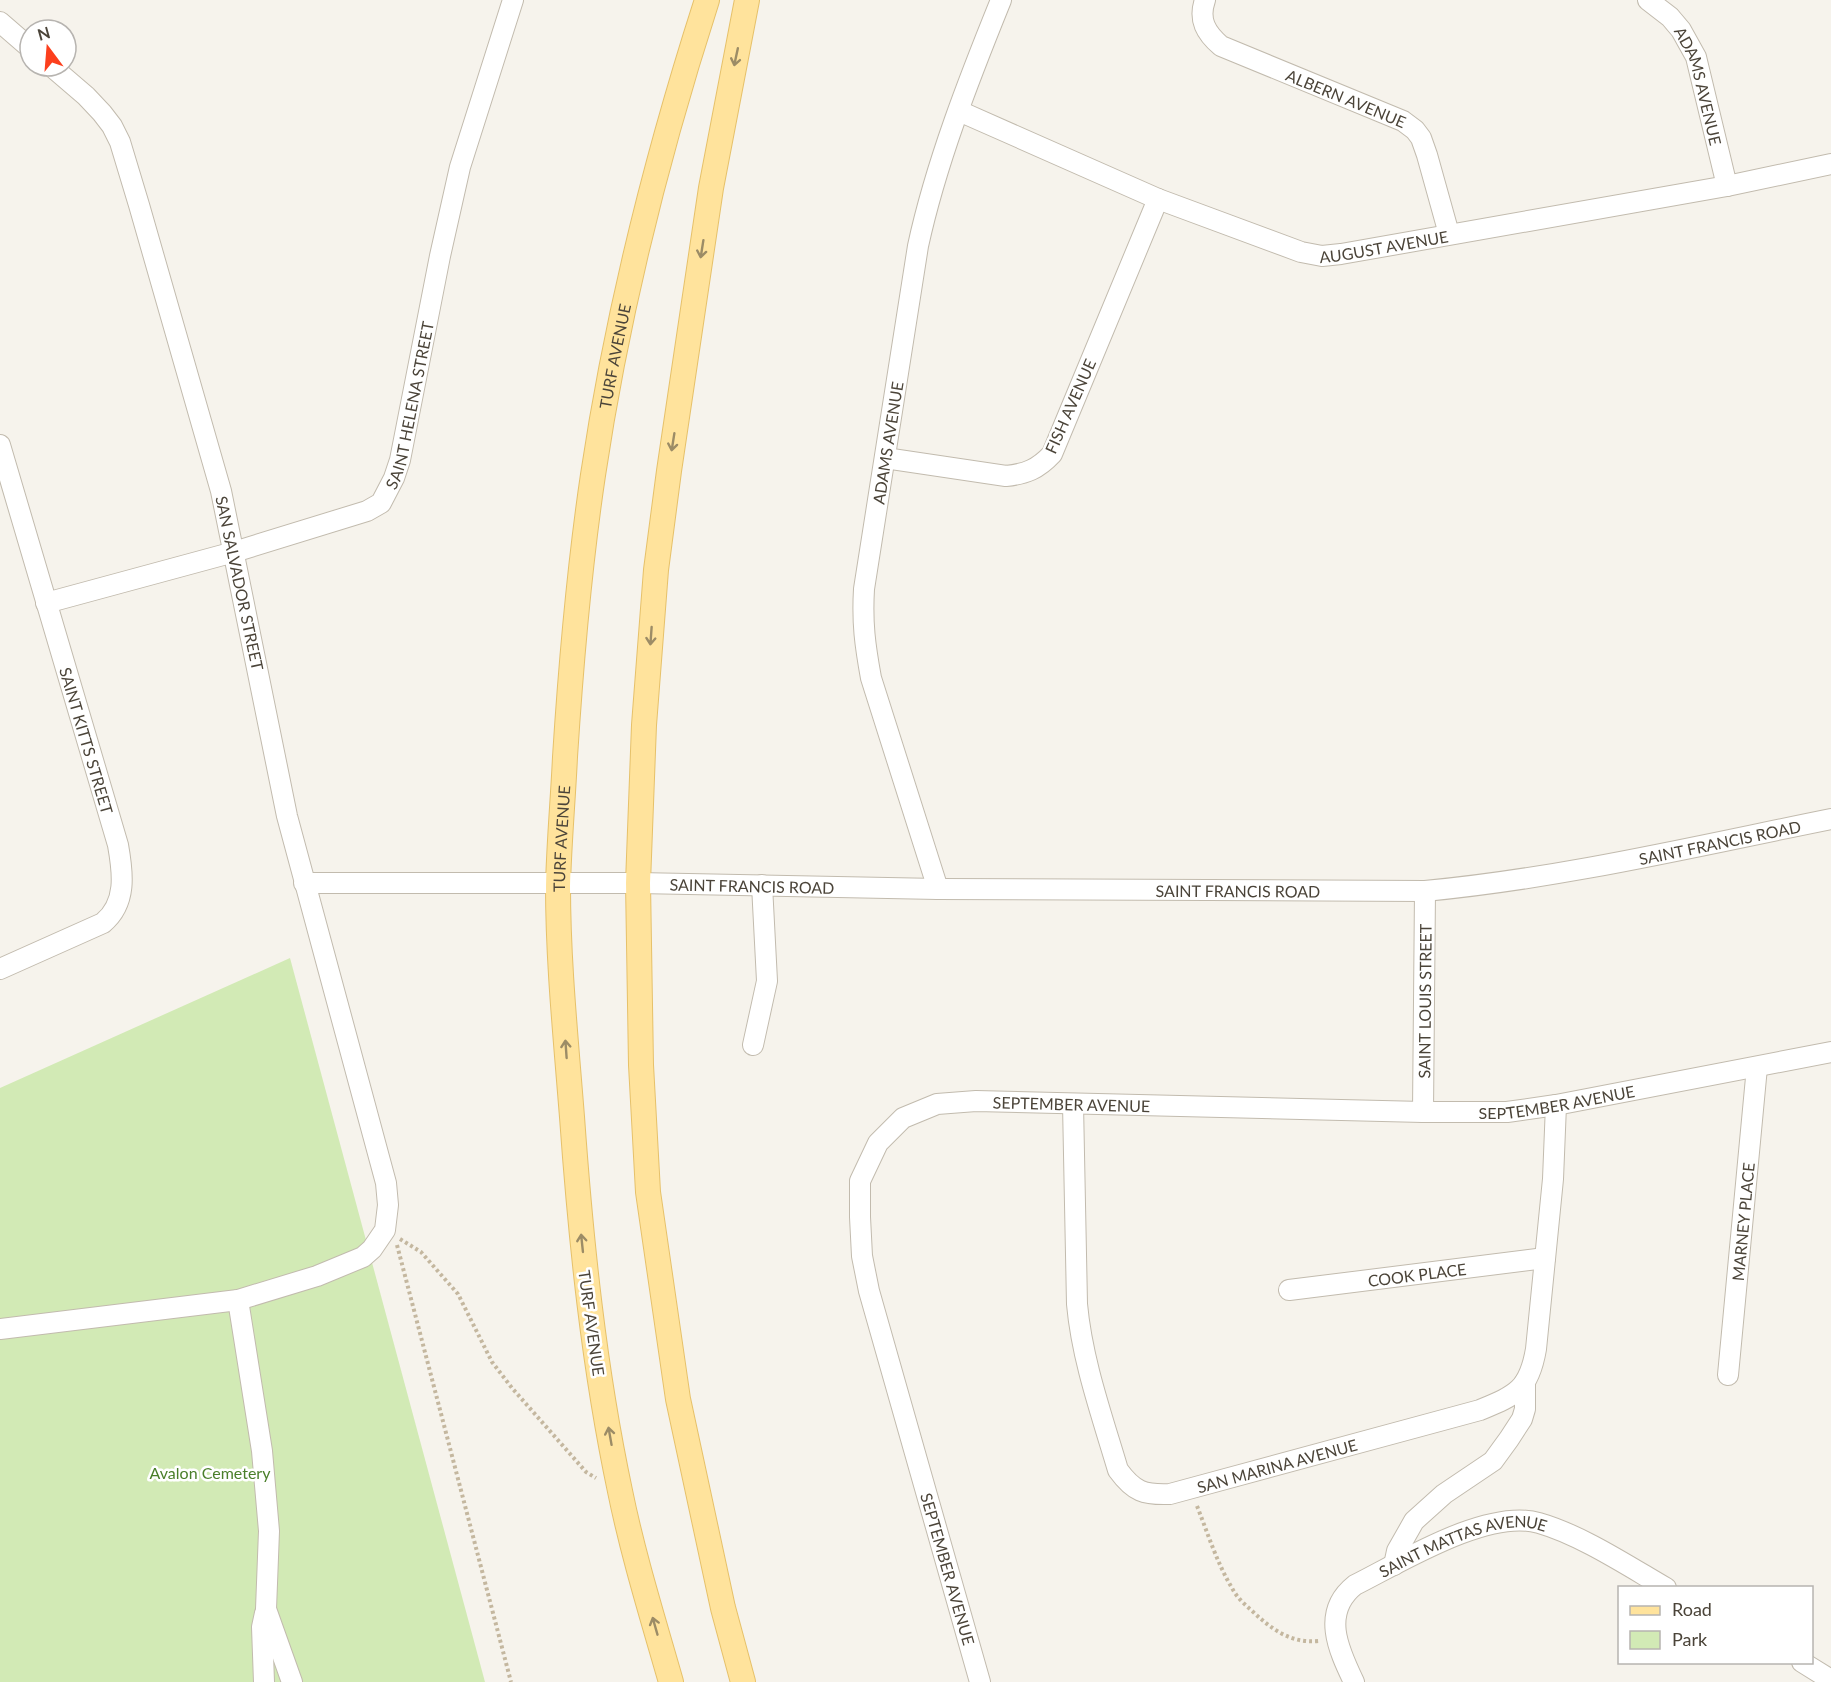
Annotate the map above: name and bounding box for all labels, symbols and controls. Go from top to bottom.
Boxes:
north arrow [18,18,78,78]
text: N [35,22,52,44]
street label: ADAMS AVENUE [1671,23,1726,147]
one-way arrow [730,47,741,67]
street label: ALBERN AVENUE [1284,65,1409,131]
street label: AUGUST AVENUE [1318,226,1450,266]
one-way arrow [696,239,707,259]
street label: TURF AVENUE [594,302,634,410]
street label: SAINT HELENA STREET [381,319,437,492]
street label: FISH AVENUE [1041,356,1099,456]
street label: ADAMS AVENUE [868,380,906,505]
one-way arrow [667,432,678,452]
street label: SAN SALVADOR STREET [212,494,268,672]
one-way arrow [645,625,656,645]
street label: SAINT KITTS STREET [57,665,118,817]
street label: TURF AVENUE [548,785,573,892]
street label: SAINT FRANCIS ROAD [1637,816,1802,868]
street label: SAINT FRANCIS ROAD [669,874,835,896]
street label: SAINT FRANCIS ROAD [1156,880,1320,900]
street label: SAINT LOUIS STREET [1414,923,1434,1078]
one-way arrow [560,1039,571,1059]
street label: SEPTEMBER AVENUE [1479,1081,1636,1122]
street label: SEPTEMBER AVENUE [992,1092,1151,1115]
street label: MARNEY PLACE [1727,1162,1757,1282]
one-way arrow [576,1234,587,1254]
street label: COOK PLACE [1367,1258,1467,1290]
street label: TURF AVENUE [575,1269,609,1377]
one-way arrow [604,1427,615,1446]
street label: SAN MARINA AVENUE [1195,1434,1359,1496]
park label: Avalon Cemetery [150,1463,271,1482]
street label: SEPTEMBER AVENUE [917,1491,979,1647]
street label: SAINT MATTAS AVENUE [1375,1511,1550,1580]
legend [1618,1586,1813,1664]
text: Road [1672,1598,1712,1620]
one-way arrow [649,1617,660,1636]
text: Park [1672,1628,1708,1650]

